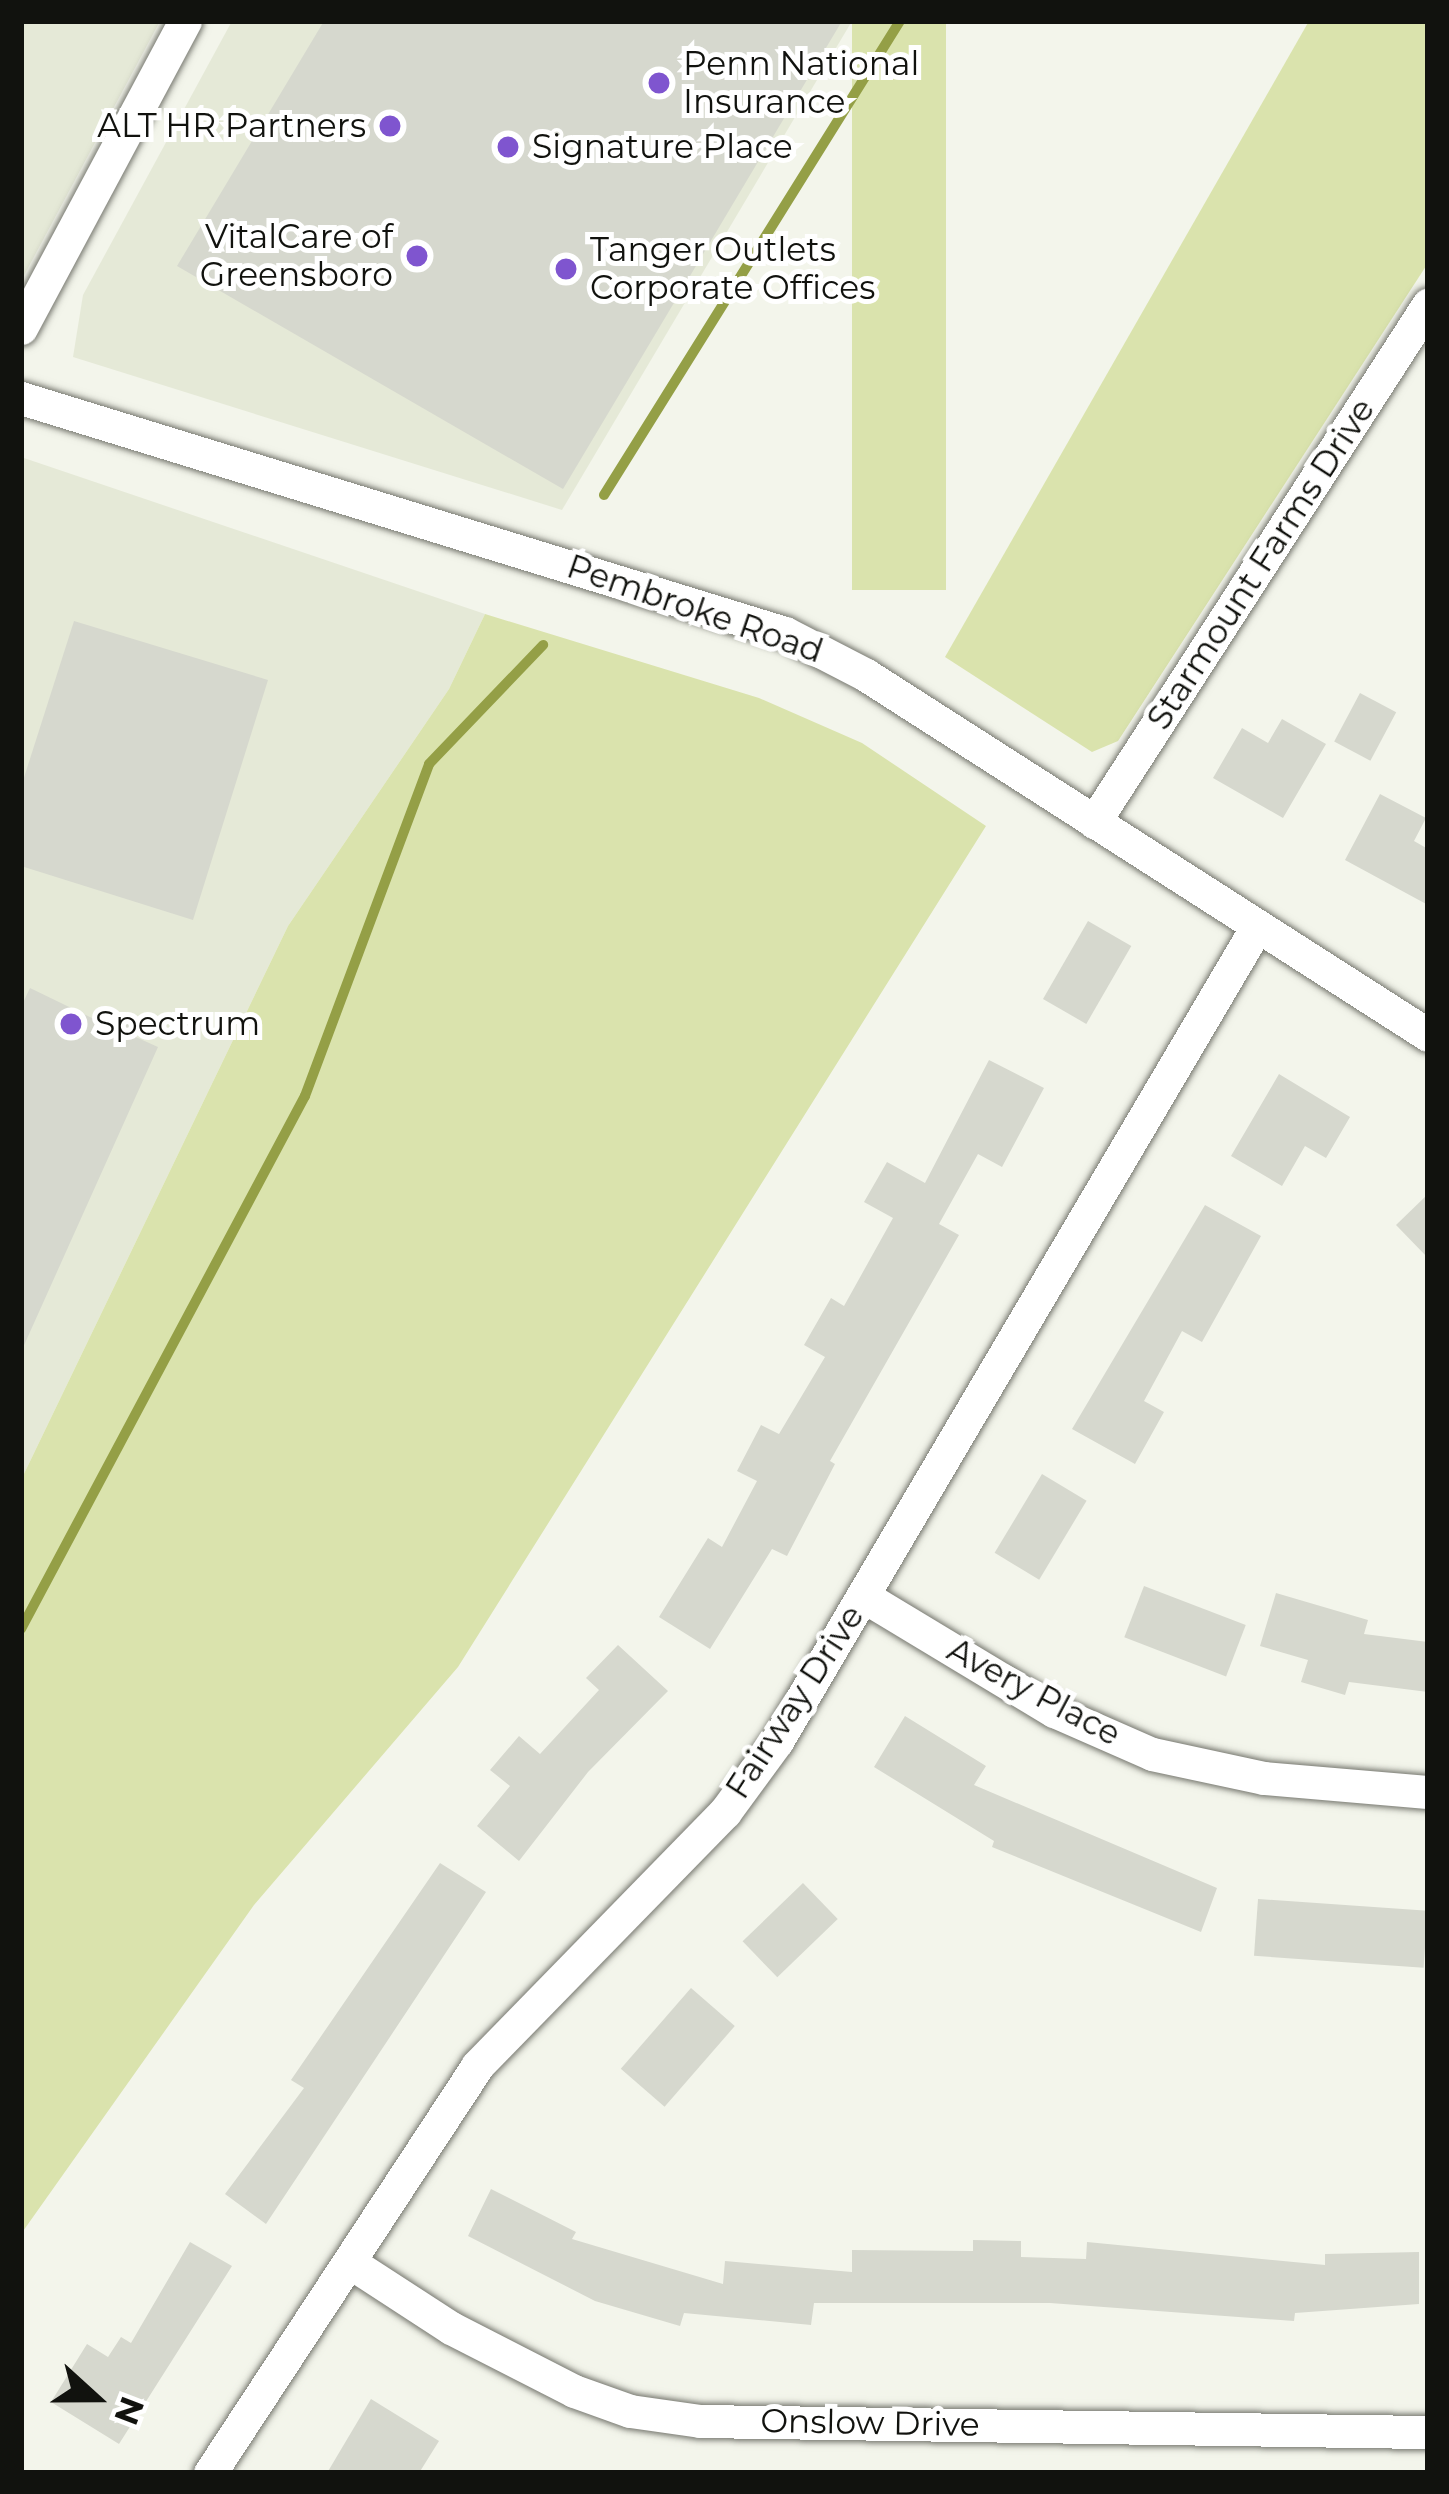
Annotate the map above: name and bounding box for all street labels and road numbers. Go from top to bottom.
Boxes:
street label: Starmount Farms Drive [1139,391,1383,737]
street label: Pembroke Road [562,547,828,671]
street label: Fairway Drive [718,1598,872,1806]
street label: Avery Place [941,1630,1127,1754]
street label: Onslow Drive [760,2401,980,2445]

